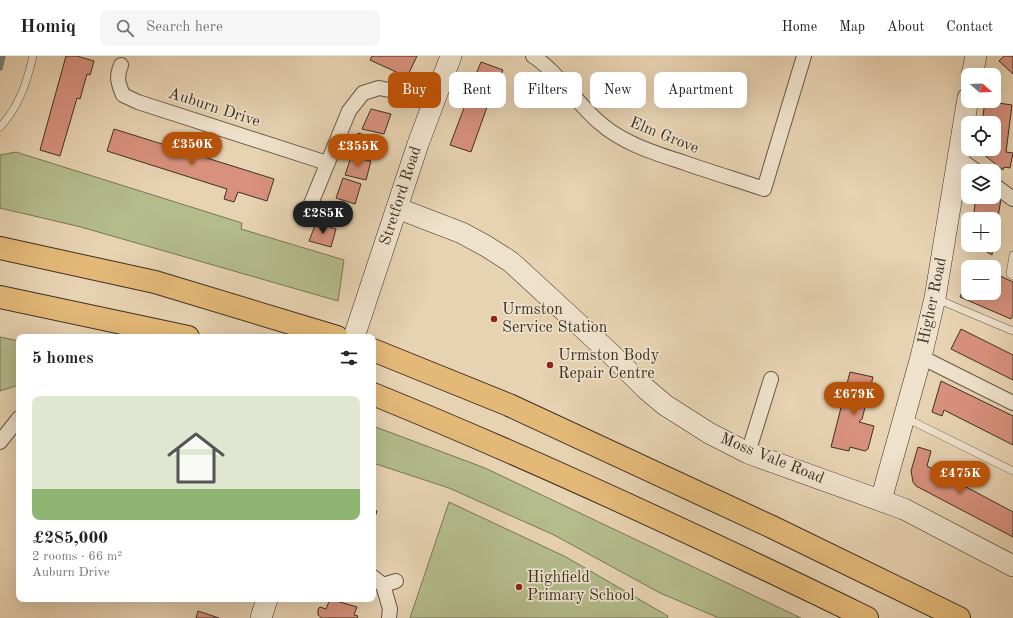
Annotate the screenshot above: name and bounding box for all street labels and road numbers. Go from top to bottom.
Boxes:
street label: Auburn Drive [166,86,262,130]
street label: Elm Grove [627,115,701,157]
street label: Stretford Road [377,144,425,248]
street label: Higher Road [916,256,950,346]
street label: Moss Vale Road [718,431,826,487]

